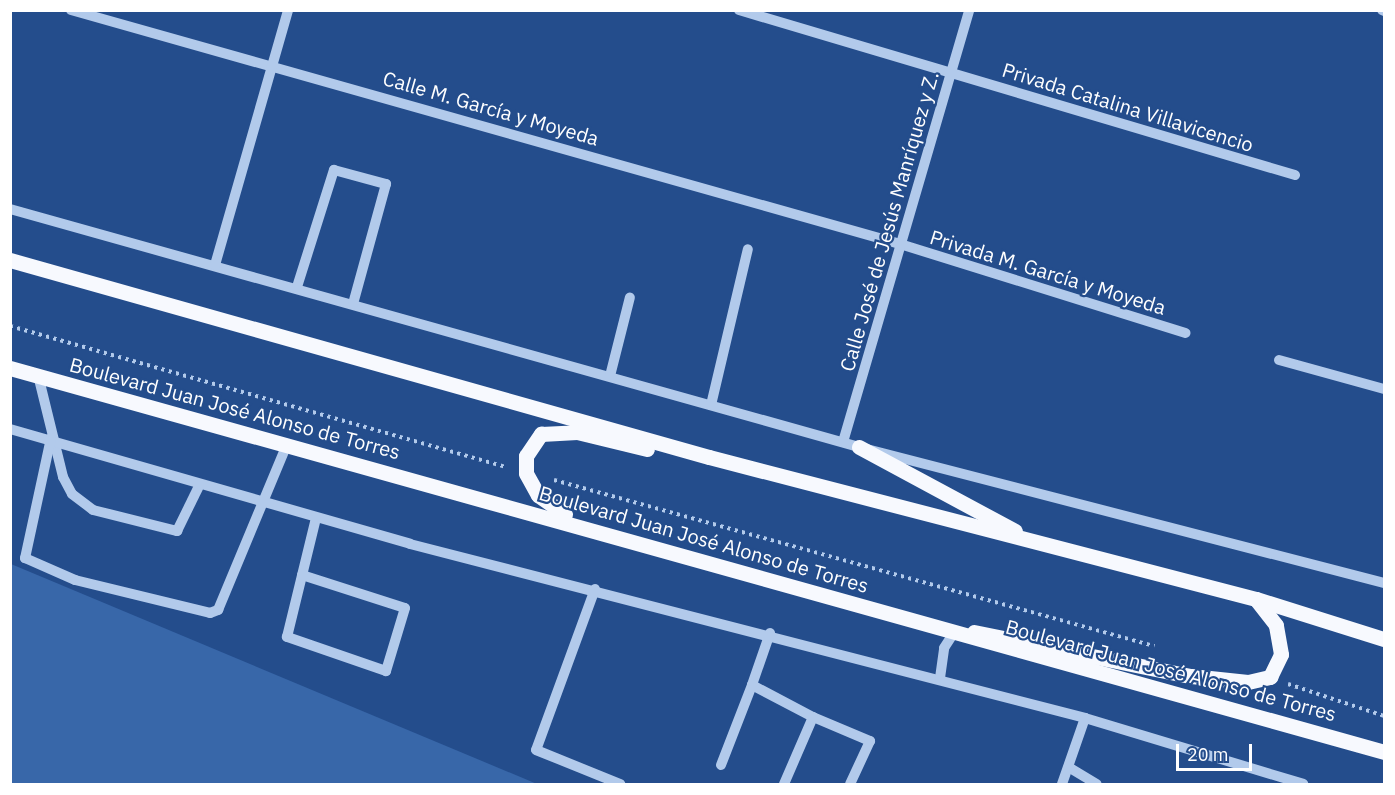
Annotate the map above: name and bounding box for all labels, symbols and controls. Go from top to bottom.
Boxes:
street label: Privada Catalina Villavicencio [999,57,1257,157]
street label: Calle M. García y Moyeda [380,66,602,150]
street label: Calle José de Jesús Manríquez y Z. [835,68,943,374]
street label: Privada M. García y Moyeda [927,225,1169,319]
street label: Boulevard Juan José Alonso de Torres [67,352,403,464]
street label: Boulevard Juan José Alonso de Torres [537,480,871,598]
street label: Boulevard Juan José Alonso de Torres [1003,614,1339,726]
scale bar [1179,732,1256,770]
text: 20 m [1187,743,1229,766]

